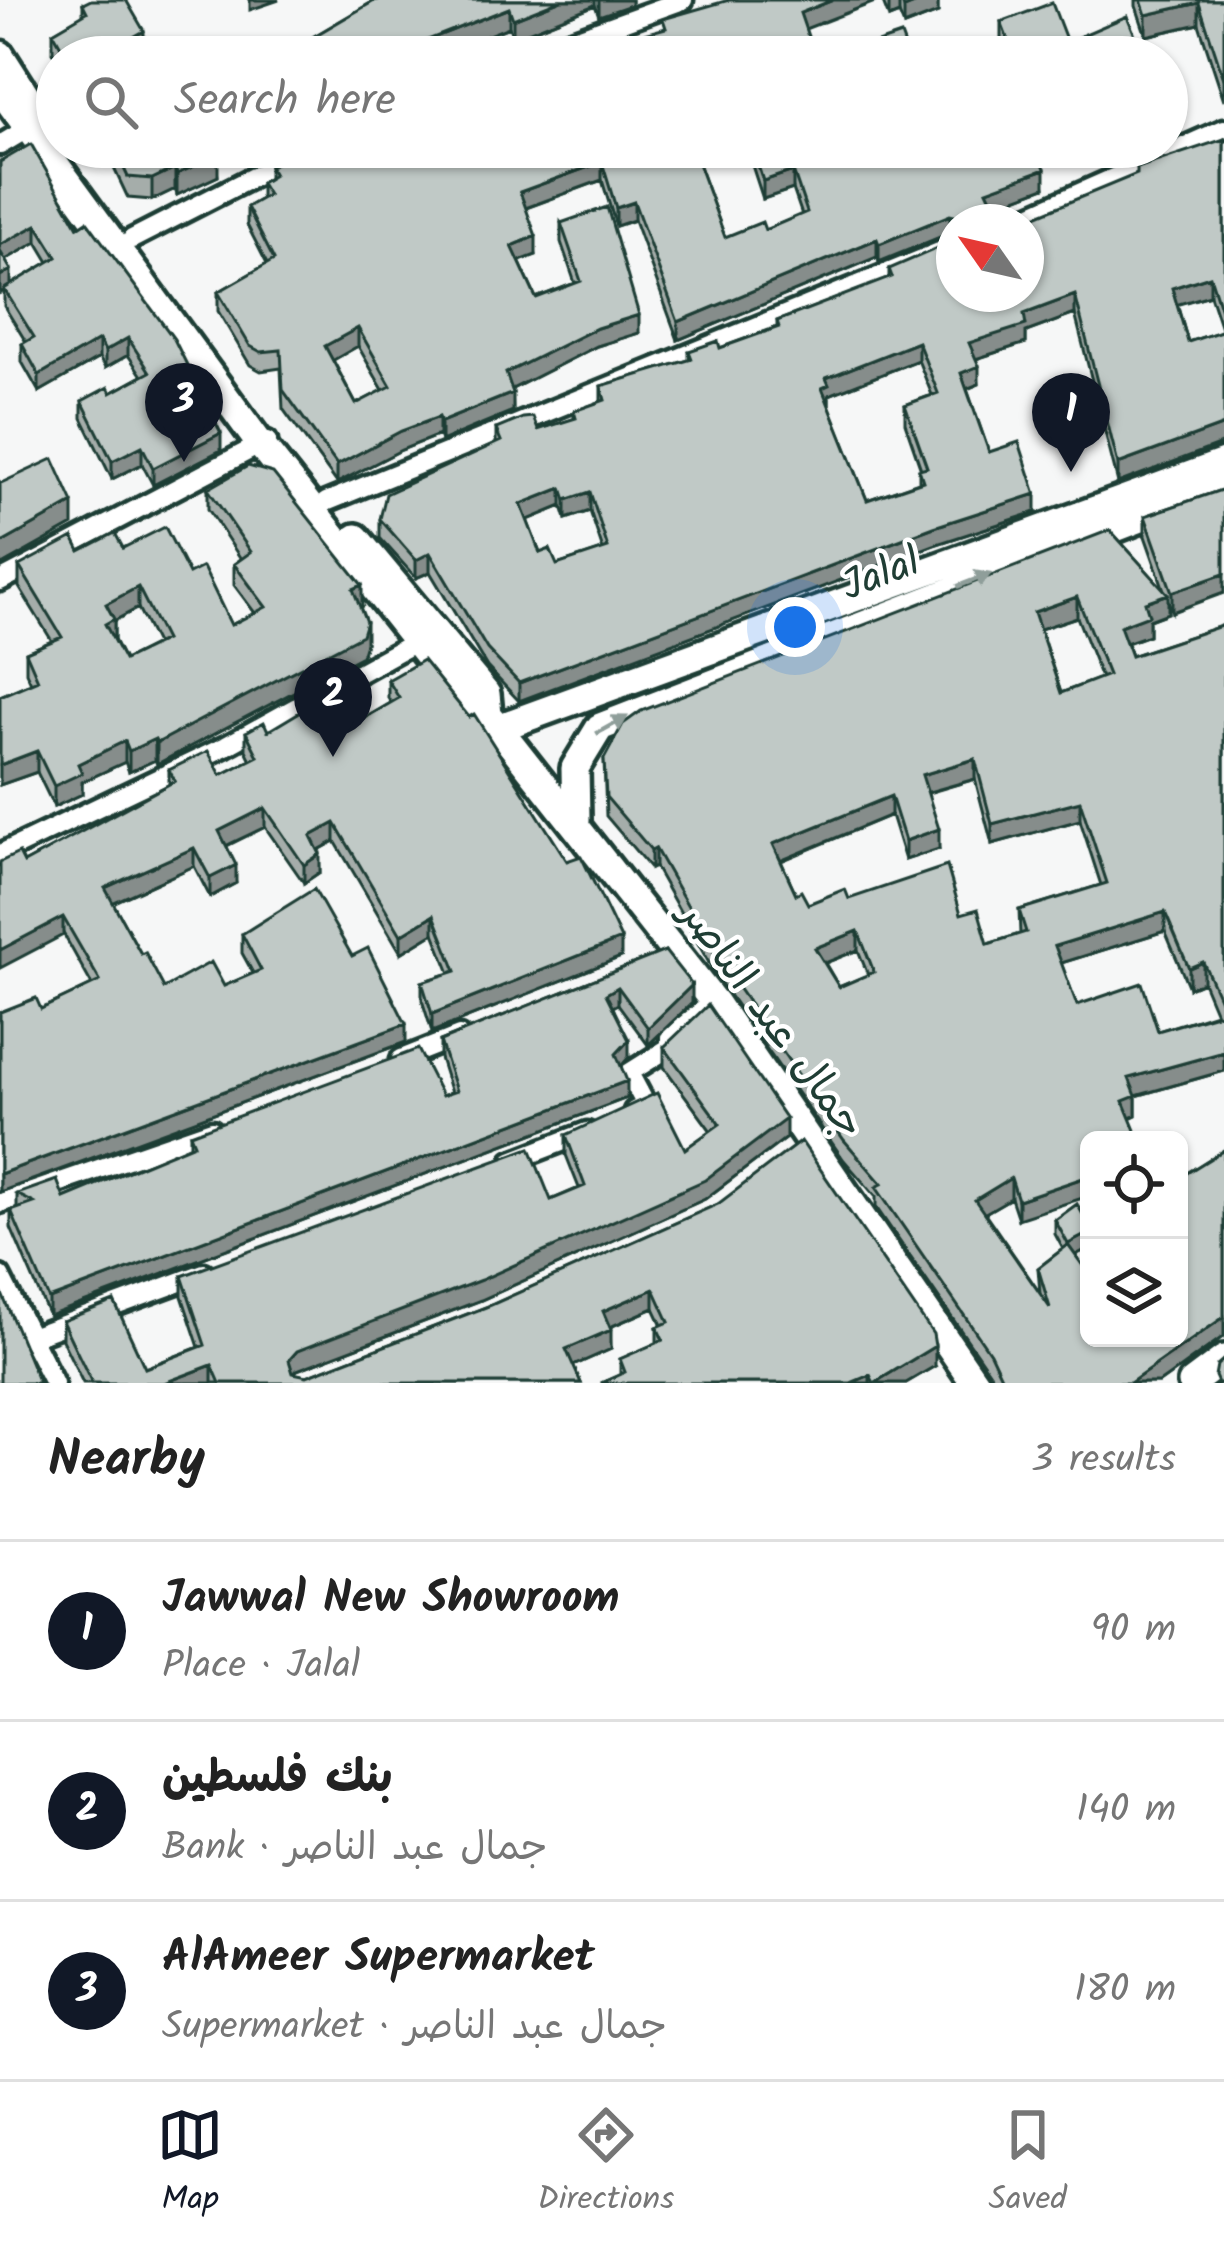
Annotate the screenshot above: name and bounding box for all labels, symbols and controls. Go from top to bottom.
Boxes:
search box [36,36,1188,168]
text: Search here [174,66,396,138]
icon: search [78,69,144,135]
north arrow [936,204,1044,312]
pin: 3 [145,363,223,462]
pin: 1 [1032,373,1110,472]
street label: Jalal [832,530,930,621]
one-way arrow [956,570,992,589]
your location [765,597,825,657]
pin: 2 [294,658,372,757]
one-way arrow [595,715,629,736]
street label: جمال عبد الناصر [659,884,881,1154]
map controls [1080,1131,1188,1347]
button: locate [1080,1131,1188,1239]
button: layers [1080,1239,1188,1347]
text: Nearby [48,1421,205,1502]
text: 3 results [1031,1430,1176,1492]
text: Jawwal New Showroom [162,1564,619,1636]
text: 1 [81,1600,93,1662]
text: 90 m [1091,1600,1176,1662]
text: Place · Jalal [162,1636,360,1698]
text: بنك فلسطين [162,1743,393,1815]
text: 2 [76,1780,98,1842]
text: 140 m [1076,1780,1176,1842]
text: Bank · جمال عبد الناصر [162,1818,547,1880]
text: AlAmeer Supermarket [162,1923,595,1995]
text: 3 [76,1960,98,2022]
text: 180 m [1074,1960,1176,2022]
text: Supermarket · جمال عبد الناصر [162,1997,667,2059]
tab: Map [157,2102,223,2227]
tab: Directions [537,2102,674,2227]
tab: Saved [989,2102,1067,2227]

